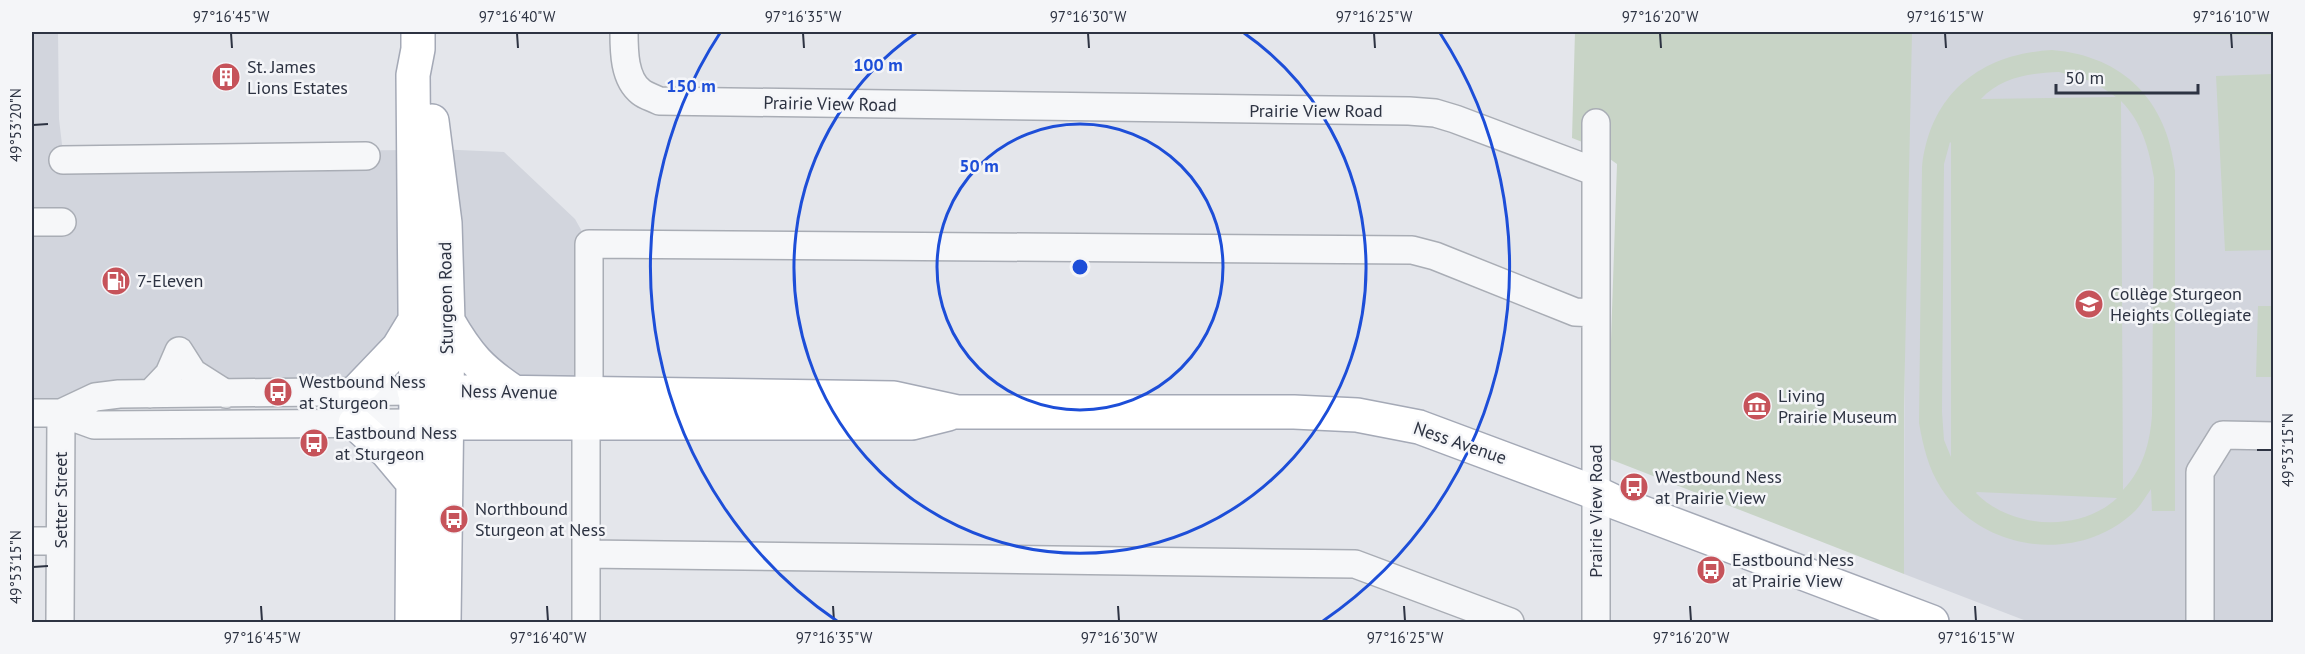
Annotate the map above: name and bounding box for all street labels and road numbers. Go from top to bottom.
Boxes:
street label: Prairie View Road [763,91,897,116]
street label: Prairie View Road [1249,99,1383,122]
street label: Sturgeon Road [433,242,458,354]
street label: Ness Avenue [460,379,558,404]
street label: Ness Avenue [1411,416,1510,469]
street label: Prairie View Road [1584,444,1607,578]
street label: Setter Street [49,452,72,548]

